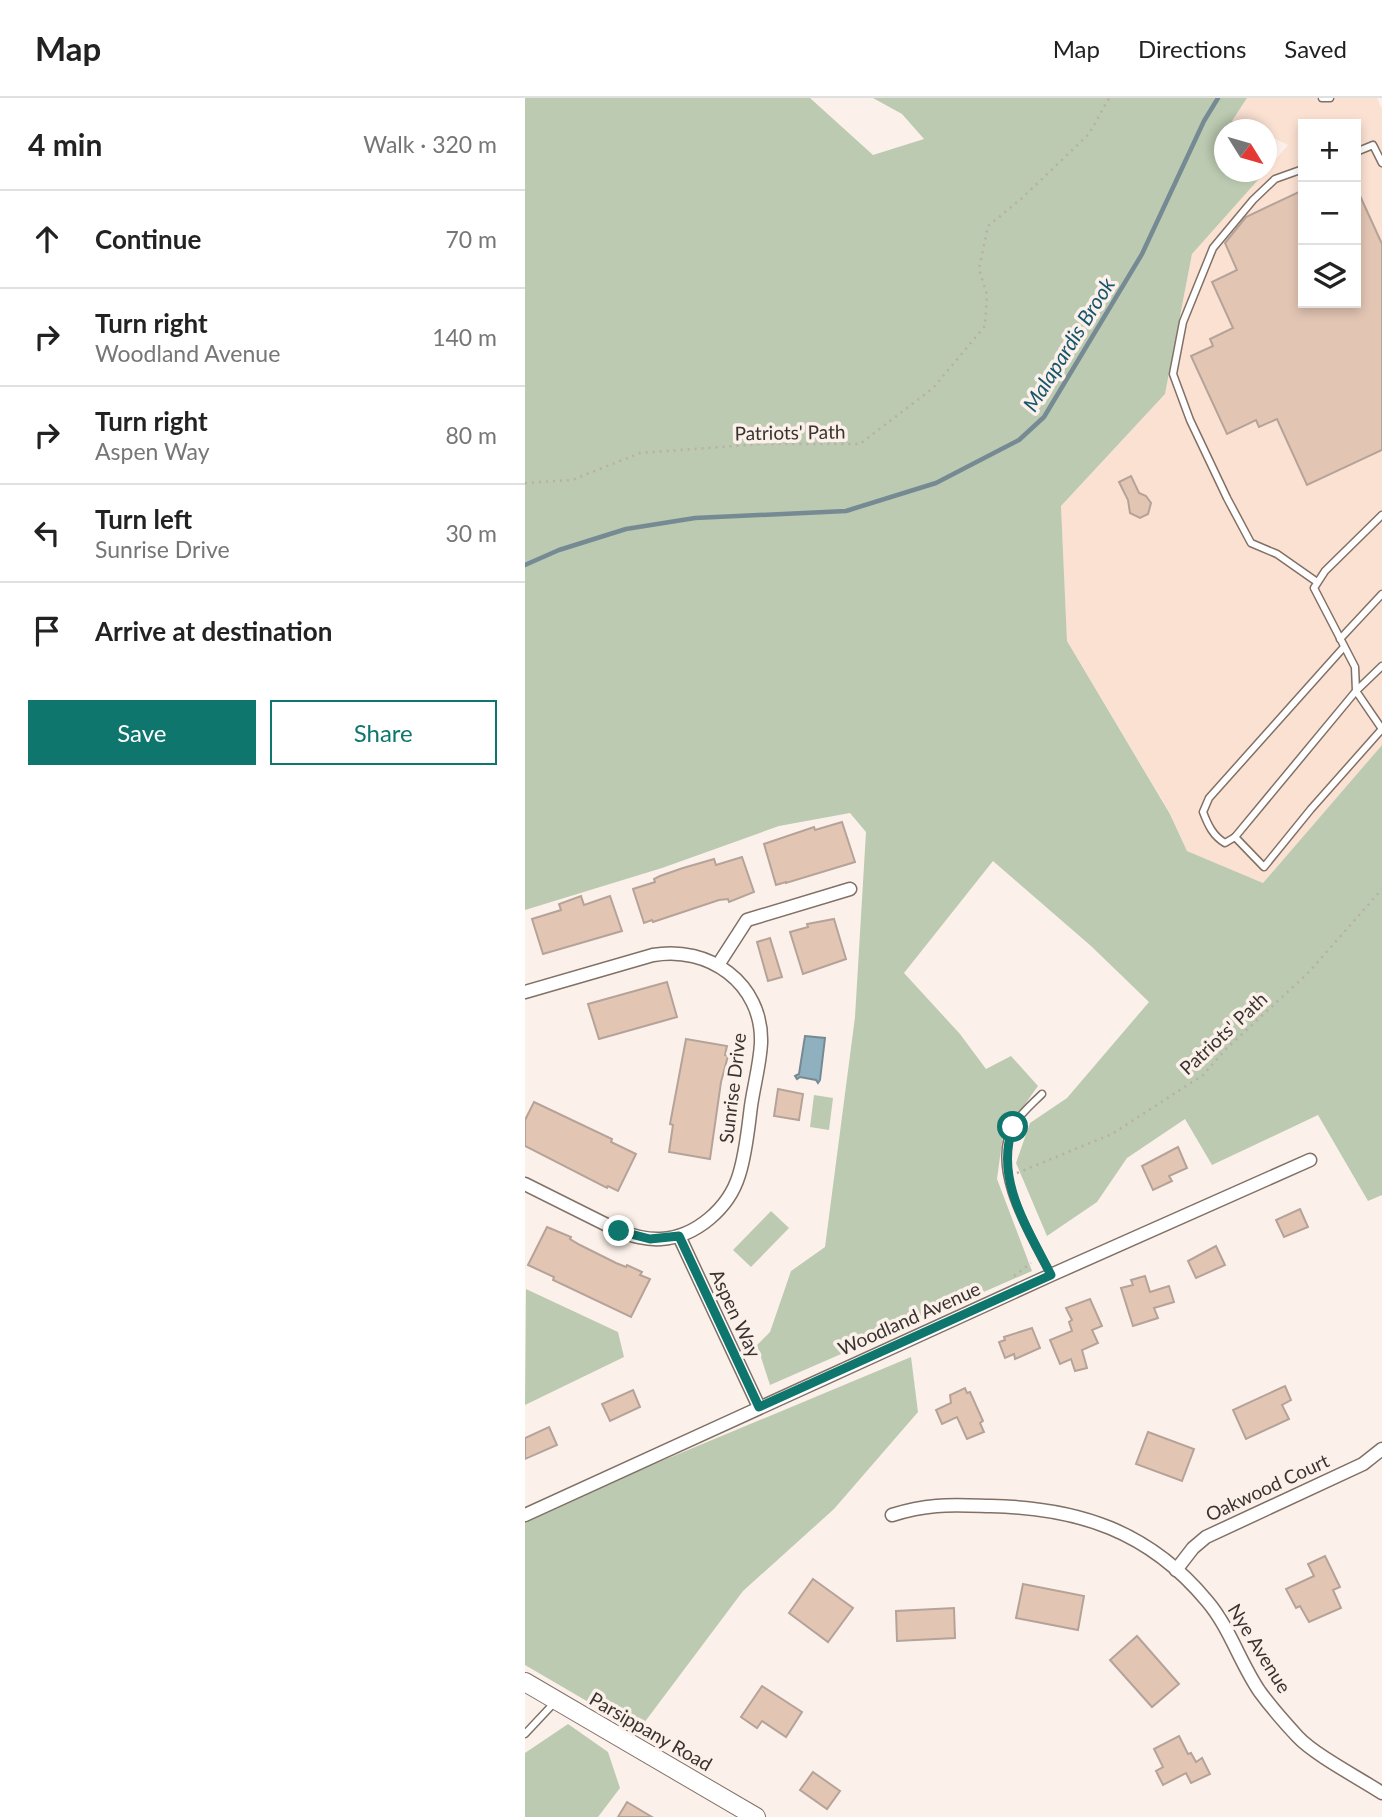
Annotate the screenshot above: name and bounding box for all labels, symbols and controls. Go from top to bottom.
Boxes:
text: Map [35,28,101,68]
text: Map [1053,34,1100,63]
text: Directions [1138,34,1246,63]
text: Saved [1284,34,1347,63]
north arrow [1214,119,1277,182]
map controls [1298,119,1361,308]
button: + [1298,119,1361,182]
text: 4 min [28,126,102,162]
text: Walk · 320 m [363,130,497,158]
button: − [1298,182,1361,245]
icon: ahead [28,220,66,258]
text: Continue [95,223,201,255]
text: 70 m [446,225,497,253]
button: layers [1298,245,1361,308]
water label: Malapardis Brook [1017,272,1120,415]
text: Turn right [95,307,208,339]
icon: right [28,318,66,356]
text: 140 m [432,323,497,351]
text: Woodland Avenue [95,339,280,367]
text: Turn right [95,405,208,437]
icon: right [28,416,66,454]
street label: Patriots' Path [734,420,846,444]
text: 80 m [446,421,497,449]
text: Aspen Way [95,437,210,465]
text: Turn left [95,503,192,535]
icon: left [28,514,66,552]
text: 30 m [446,519,497,547]
text: Sunrise Drive [95,535,230,563]
icon: arrive [28,612,66,650]
text: Arrive at destination [95,615,332,647]
button: Save [28,700,256,765]
button: Share [270,700,497,765]
street label: Patriots' Path [1175,987,1271,1079]
street label: Sunrise Drive [714,1031,750,1145]
route start [997,1111,1028,1142]
route end [603,1215,634,1246]
street label: Aspen Way [706,1265,766,1361]
street label: Woodland Avenue [834,1276,984,1360]
street label: Oakwood Court [1202,1448,1333,1526]
street label: Nye Avenue [1223,1599,1297,1697]
street label: Parsippany Road [586,1687,716,1775]

